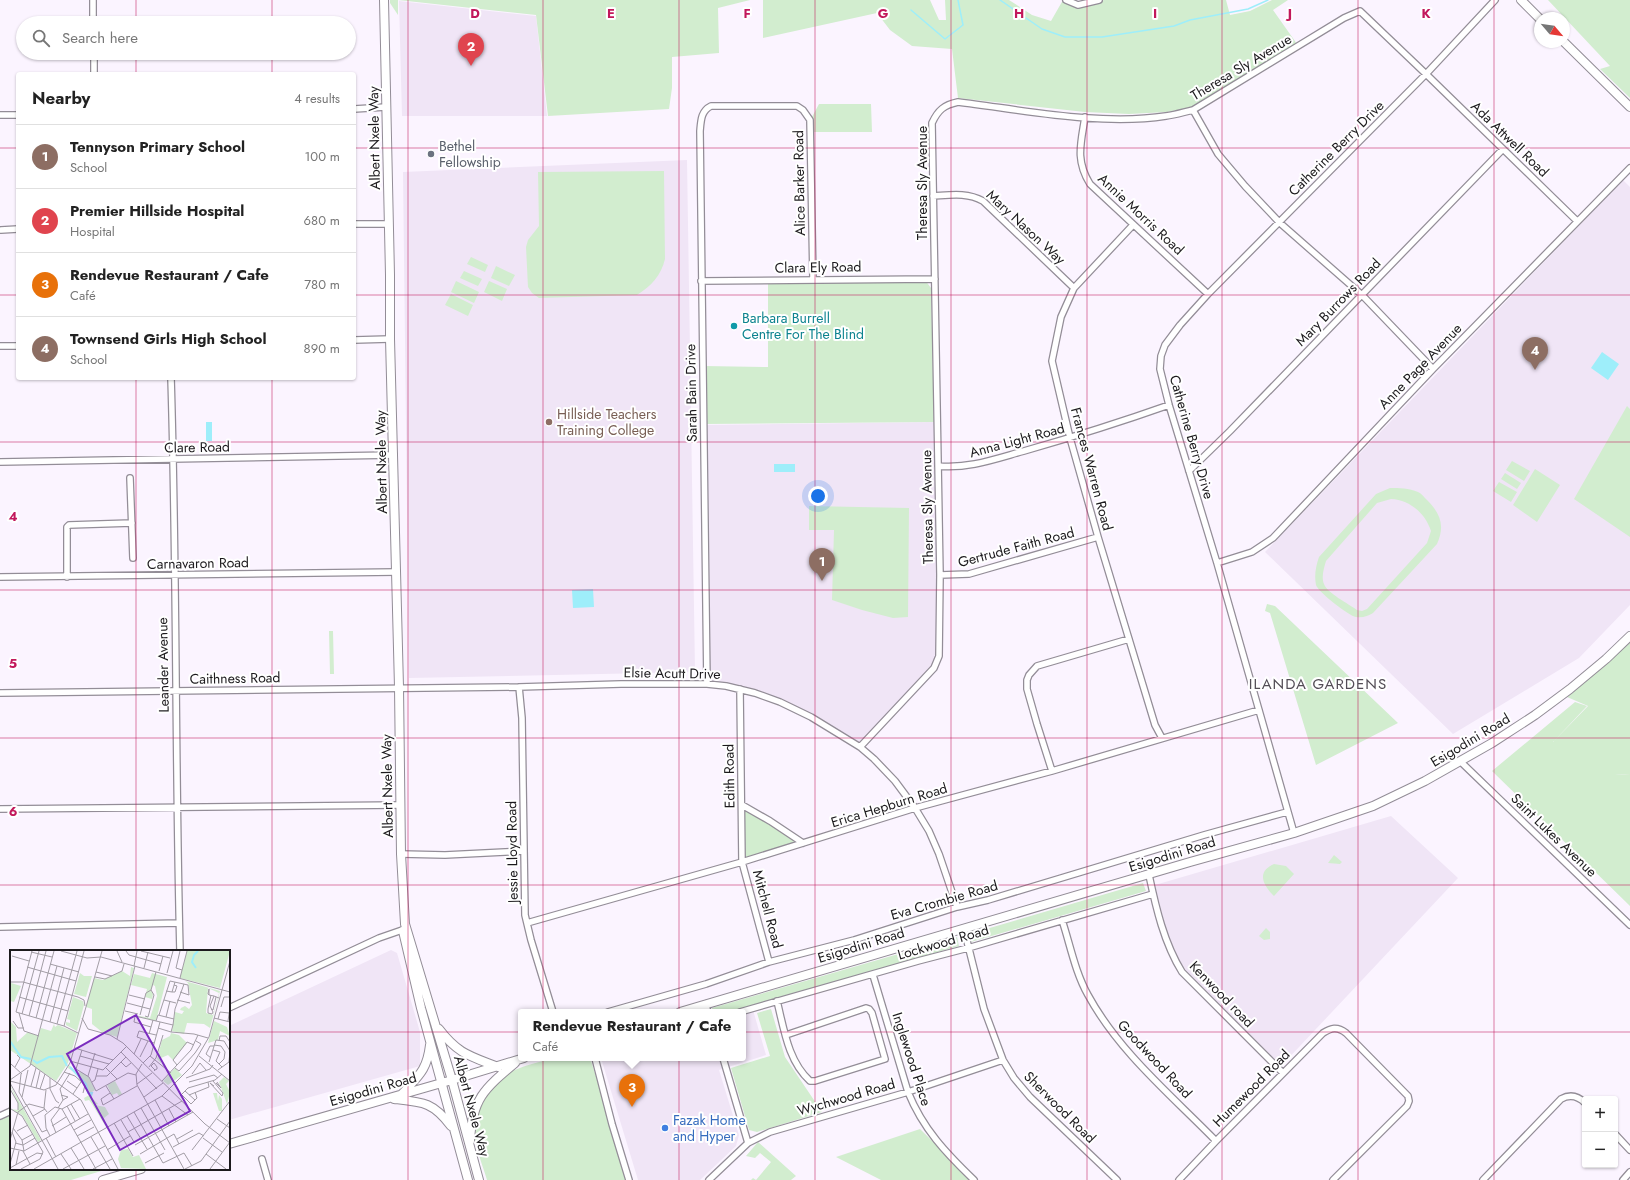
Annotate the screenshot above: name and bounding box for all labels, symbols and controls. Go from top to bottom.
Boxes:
text: D [470,4,480,23]
text: E [607,4,615,23]
text: F [743,4,751,23]
text: G [878,4,889,23]
text: H [1014,4,1024,23]
text: I [1153,4,1157,23]
text: J [1285,4,1292,23]
text: K [1421,4,1431,23]
north arrow [1534,12,1570,48]
search box [16,16,356,60]
icon: search [30,27,52,49]
text: Search here [62,27,138,49]
street label: Theresa Sly Avenue [1187,29,1295,105]
pin: 2 [458,33,484,66]
street label: Albert Nxele Way [363,85,385,190]
text: Nearby [32,86,90,110]
text: 4 results [294,89,340,108]
street label: Catherine Berry Drive [1284,96,1388,200]
street label: Ada Attwell Road [1467,97,1553,181]
street label: Theresa Sly Avenue [912,126,932,240]
street label: Alice Barker Road [788,130,810,236]
text: Tennyson Primary School [70,136,245,158]
place label: Bethel Fellowship [439,136,501,172]
text: 1 [42,147,48,166]
text: 100 m [305,147,340,166]
marker: Bethel Fellowship [426,149,436,159]
text: School [70,158,107,177]
street label: Annie Morris Road [1093,169,1189,259]
street label: Mary Nason Way [982,185,1070,269]
text: Premier Hillside Hospital [70,200,244,222]
text: 2 [41,211,49,230]
text: 680 m [304,211,340,230]
text: Hospital [70,222,115,241]
street label: Mary Burrows Road [1291,254,1385,350]
street label: Clara Ely Road [774,256,862,278]
text: Rendevue Restaurant / Cafe [70,264,269,286]
text: 3 [41,275,49,294]
text: 780 m [304,275,340,294]
text: Café [70,286,96,305]
place label: Barbara Burrell Centre For The Blind [742,308,864,344]
street label: Anne Page Avenue [1374,319,1466,413]
marker: Barbara Burrell Centre For The Blind [729,321,739,331]
text: Townsend Girls High School [70,328,267,350]
pin: 4 [1522,337,1548,370]
text: 4 [40,339,50,358]
text: 890 m [304,339,340,358]
street label: Sarah Bain Drive [680,344,702,442]
text: School [70,350,107,369]
street label: Catherine Berry Drive [1165,373,1219,501]
place label: Hillside Teachers Training College [557,404,657,440]
street label: Frances Warren Road [1066,405,1118,533]
street label: Albert Nxele Way [370,409,392,514]
marker: Hillside Teachers Training College [544,417,554,427]
street label: Anna Light Road [967,418,1067,462]
street label: Clare Road [164,436,230,458]
street label: Theresa Sly Avenue [916,450,938,564]
your location [808,486,828,506]
text: 4 [8,507,18,526]
street label: Gertrude Faith Road [956,522,1076,572]
pin: 1 [809,548,835,581]
street label: Carnavaron Road [147,552,249,574]
street label: Leander Avenue [152,617,174,713]
text: 5 [9,654,17,673]
street label: Elsie Acutt Drive [623,662,721,684]
street label: Caithness Road [189,667,281,689]
district label: ILANDA GARDENS [1249,673,1387,695]
street label: Esigodini Road [1426,708,1514,772]
street label: Albert Nxele Way [376,733,398,838]
street label: Edith Road [718,744,740,808]
street label: Erica Hepburn Road [828,778,950,832]
street label: Saint Lukes Avenue [1506,789,1602,881]
street label: Jessie Lloyd Road [501,801,523,905]
text: 6 [9,802,18,821]
street label: Esigodini Road [1126,831,1218,877]
street label: Mitchell Road [748,868,788,950]
street label: Eva Crombie Road [888,875,1000,925]
street label: Lockwood Road [895,919,991,965]
street label: Esigodini Road [815,922,907,968]
inset map [10,950,230,1170]
street label: Kenwood road [1185,956,1259,1032]
popup [518,1009,746,1061]
street label: Inglewood Place [887,1010,937,1108]
text: Rendevue Restaurant / Cafe [533,1015,731,1037]
street label: Goodwood Road [1113,1015,1197,1103]
text: Café [533,1037,558,1056]
street label: Humewood Road [1208,1045,1294,1131]
street label: Albert Nxele Way [449,1053,495,1159]
street label: Esigodini Road [327,1067,419,1111]
street label: Sherwood Road [1020,1067,1100,1147]
street label: Wychwood Road [795,1073,897,1121]
pin: 3 [619,1074,645,1107]
map controls [1582,1096,1618,1168]
button: + [1582,1096,1618,1132]
place label: Fazak Home and Hyper [673,1110,746,1146]
marker: Fazak Home and Hyper [660,1123,670,1133]
button: − [1582,1132,1618,1168]

